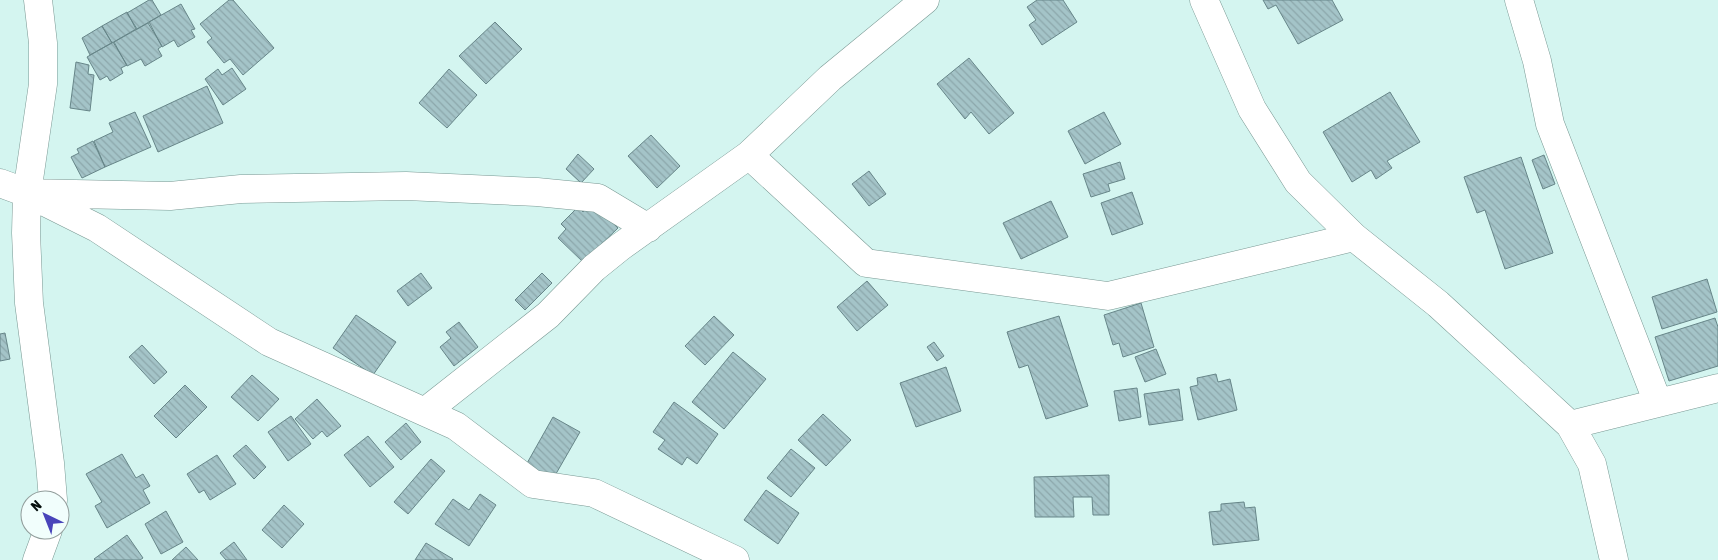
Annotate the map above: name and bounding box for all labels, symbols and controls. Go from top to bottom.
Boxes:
north arrow [20,490,70,540]
text: N [28,497,45,514]

